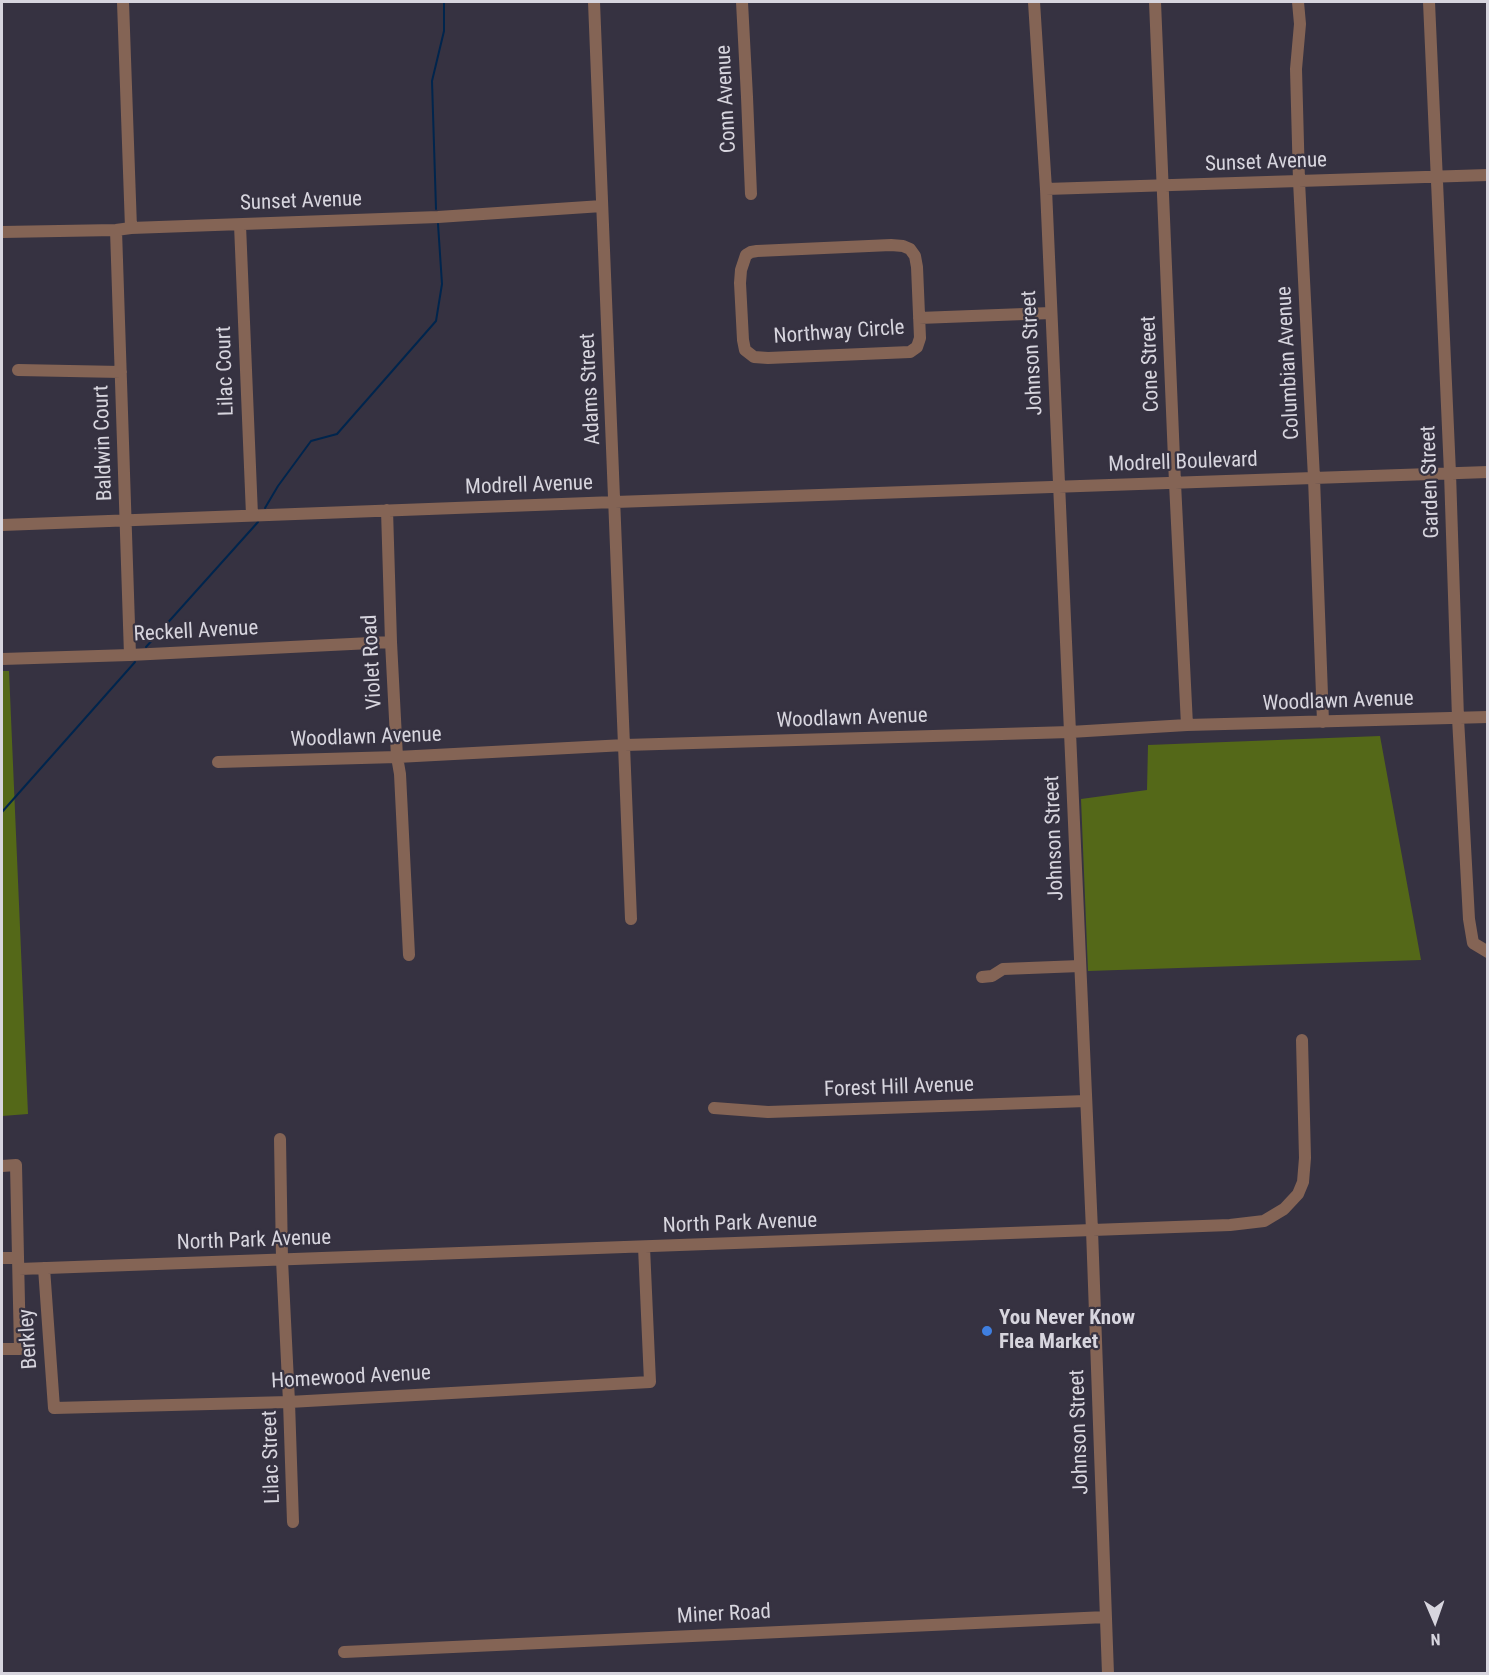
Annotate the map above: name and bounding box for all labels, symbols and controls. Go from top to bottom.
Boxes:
street label: Conn Avenue [712,44,742,154]
street label: Sunset Avenue [1205,148,1327,178]
street label: Sunset Avenue [240,187,362,217]
street label: Columbian Avenue [1272,285,1306,441]
street label: Johnson Street [1017,290,1049,416]
street label: Cone Street [1137,315,1165,413]
street label: Northway Circle [773,316,905,350]
street label: Lilac Court [212,326,240,416]
street label: Adams Street [575,332,607,446]
street label: Baldwin Court [89,385,119,501]
street label: Garden Street [1416,425,1446,539]
street label: Modrell Boulevard [1108,448,1258,478]
street label: Modrell Avenue [465,471,593,501]
street label: Violet Road [358,614,388,710]
street label: Reckell Avenue [133,616,259,648]
street label: Woodlawn Avenue [1262,687,1414,717]
street label: Woodlawn Avenue [776,704,928,734]
street label: Woodlawn Avenue [290,723,442,753]
street label: Johnson Street [1040,775,1070,901]
street label: Forest Hill Avenue [824,1073,974,1103]
street label: North Park Avenue [662,1209,818,1239]
street label: North Park Avenue [176,1226,332,1256]
place label: You Never Know Flea Market [999,1306,1135,1356]
street label: Berkley [14,1308,44,1370]
marker: You Never Know Flea Market [980,1324,994,1338]
street label: Homewood Avenue [271,1361,431,1395]
street label: Johnson Street [1065,1369,1095,1495]
street label: Lilac Street [258,1410,286,1504]
north arrow [1405,1591,1465,1651]
street label: Miner Road [676,1600,772,1630]
text: N [1430,1630,1441,1649]

